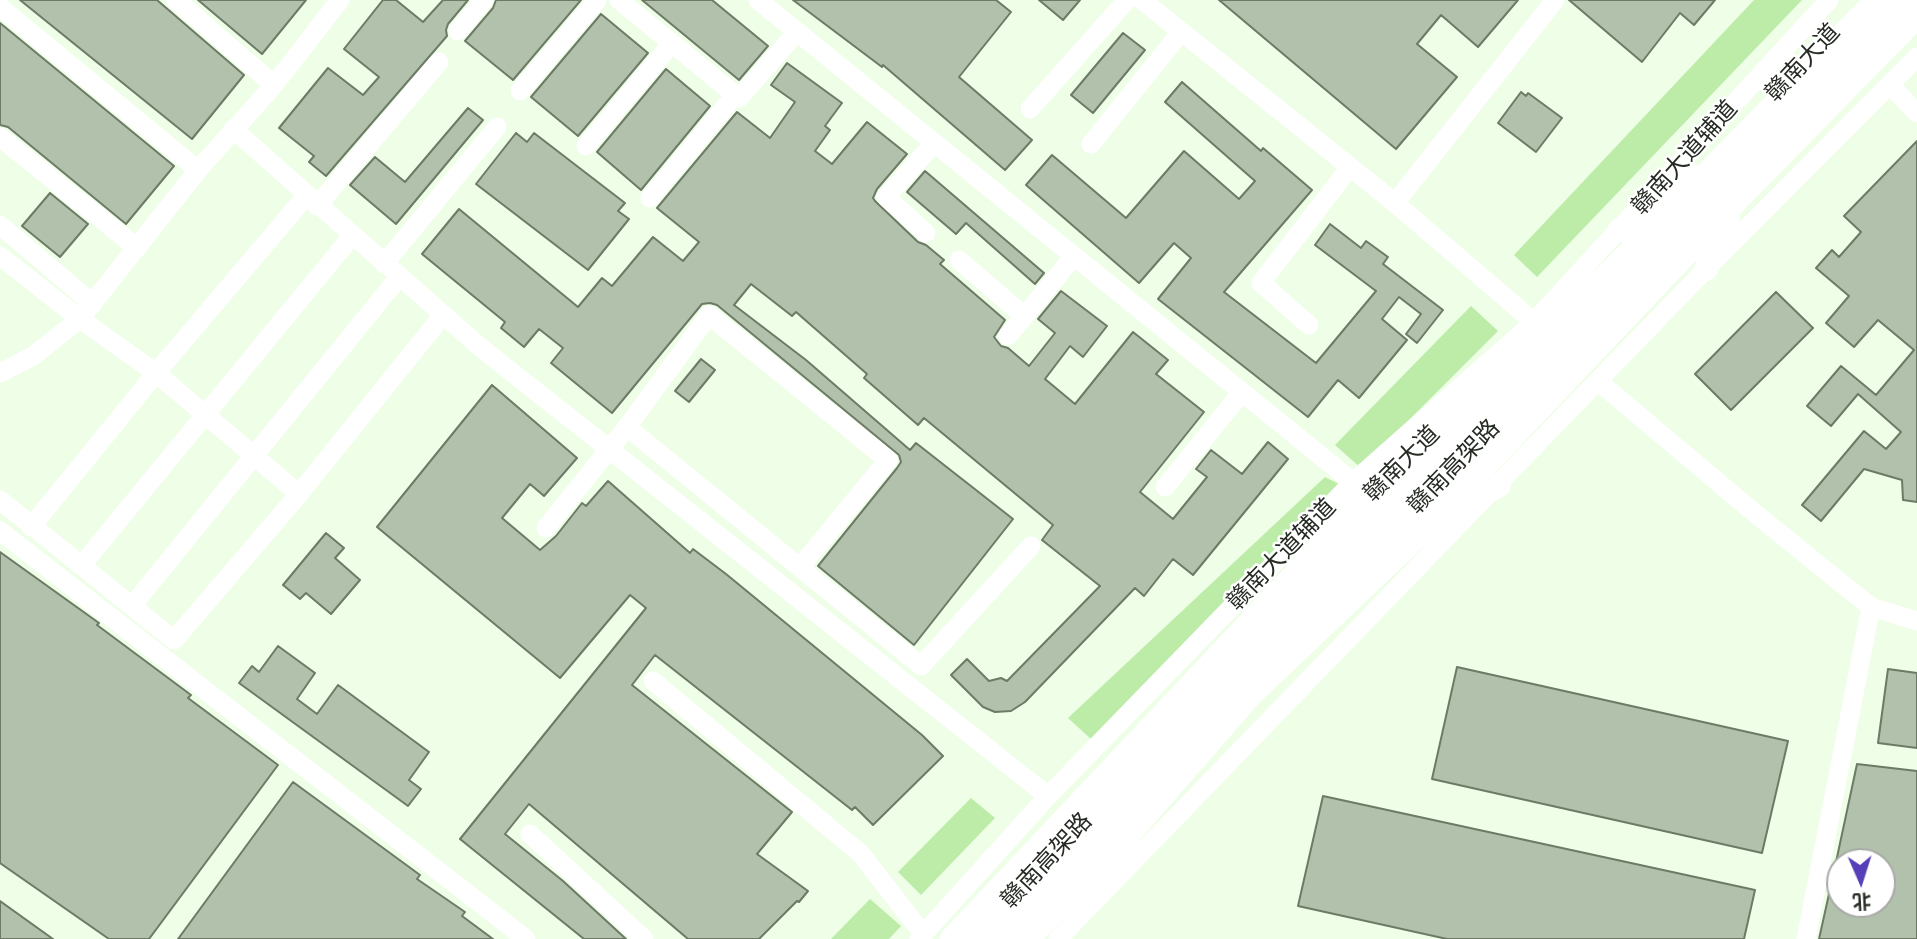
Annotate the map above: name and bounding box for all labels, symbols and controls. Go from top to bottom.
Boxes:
street label: 赣南大道 [1760,18,1846,108]
street label: 赣南大道辅道 [1626,95,1744,221]
street label: 赣南高架路 [1402,414,1506,520]
street label: 赣南大道 [1358,420,1446,508]
street label: 赣南大道辅道 [1222,493,1342,617]
street label: 赣南高架路 [996,807,1098,915]
north arrow [1826,848,1896,918]
text: 北 [1852,889,1872,914]

